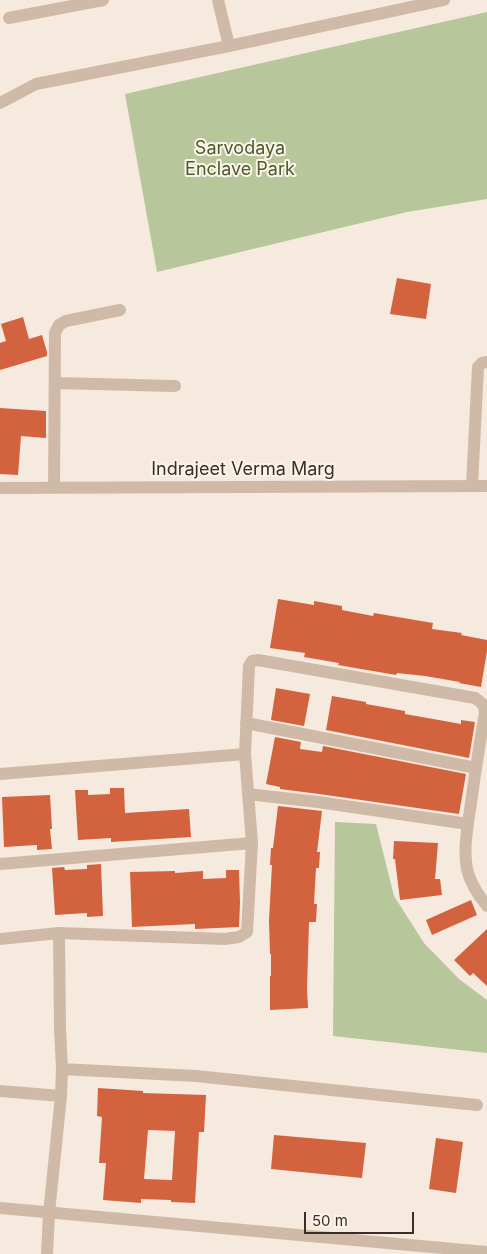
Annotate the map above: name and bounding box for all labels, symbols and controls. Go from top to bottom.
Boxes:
park label: Sarvodaya Enclave Park [185,138,295,180]
street label: Indrajeet Verma Marg [151,459,335,481]
scale bar [307,1202,417,1234]
text: 50 m [312,1211,348,1230]

